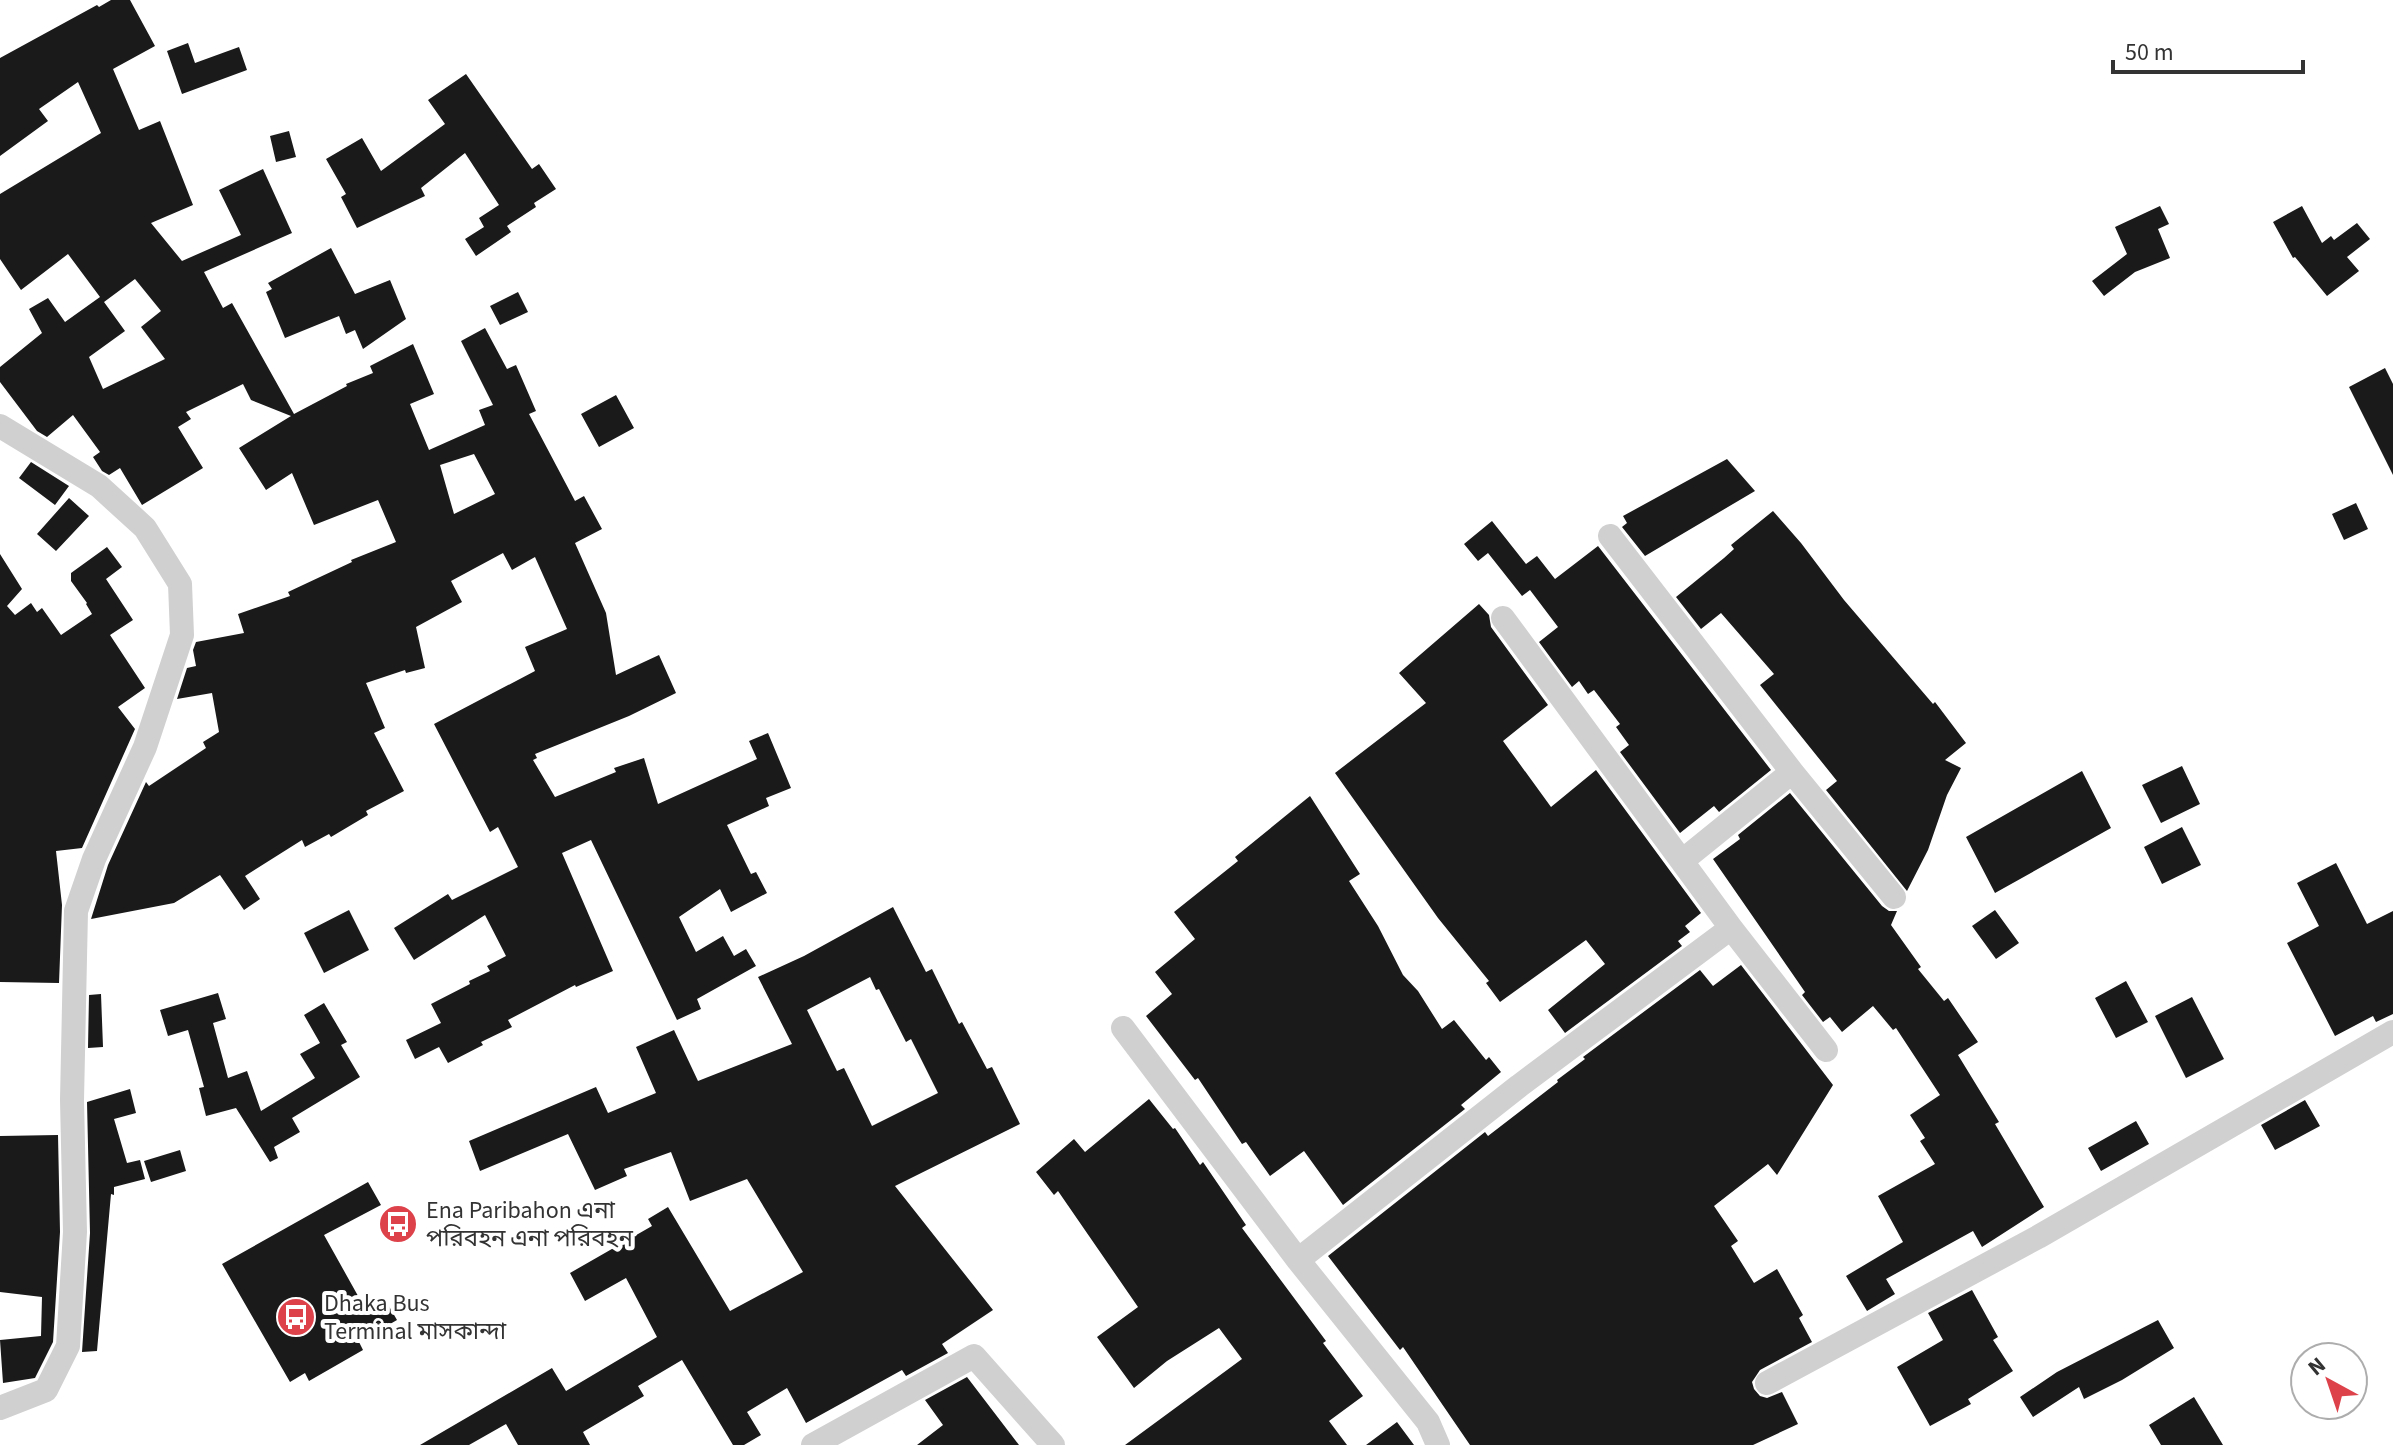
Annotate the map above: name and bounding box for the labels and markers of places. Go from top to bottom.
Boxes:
place label: Ena Paribahon এনা পরিবহন এনা পরিবহন [426,1193,633,1256]
bus stop icon: Ena Paribahon এনা পরিবহন এনা পরিবহন [377,1203,419,1245]
place label: Dhaka Bus Terminal মাসকান্দা [324,1286,507,1349]
bus stop icon: Dhaka Bus Terminal মাসকান্দা [275,1296,317,1338]

